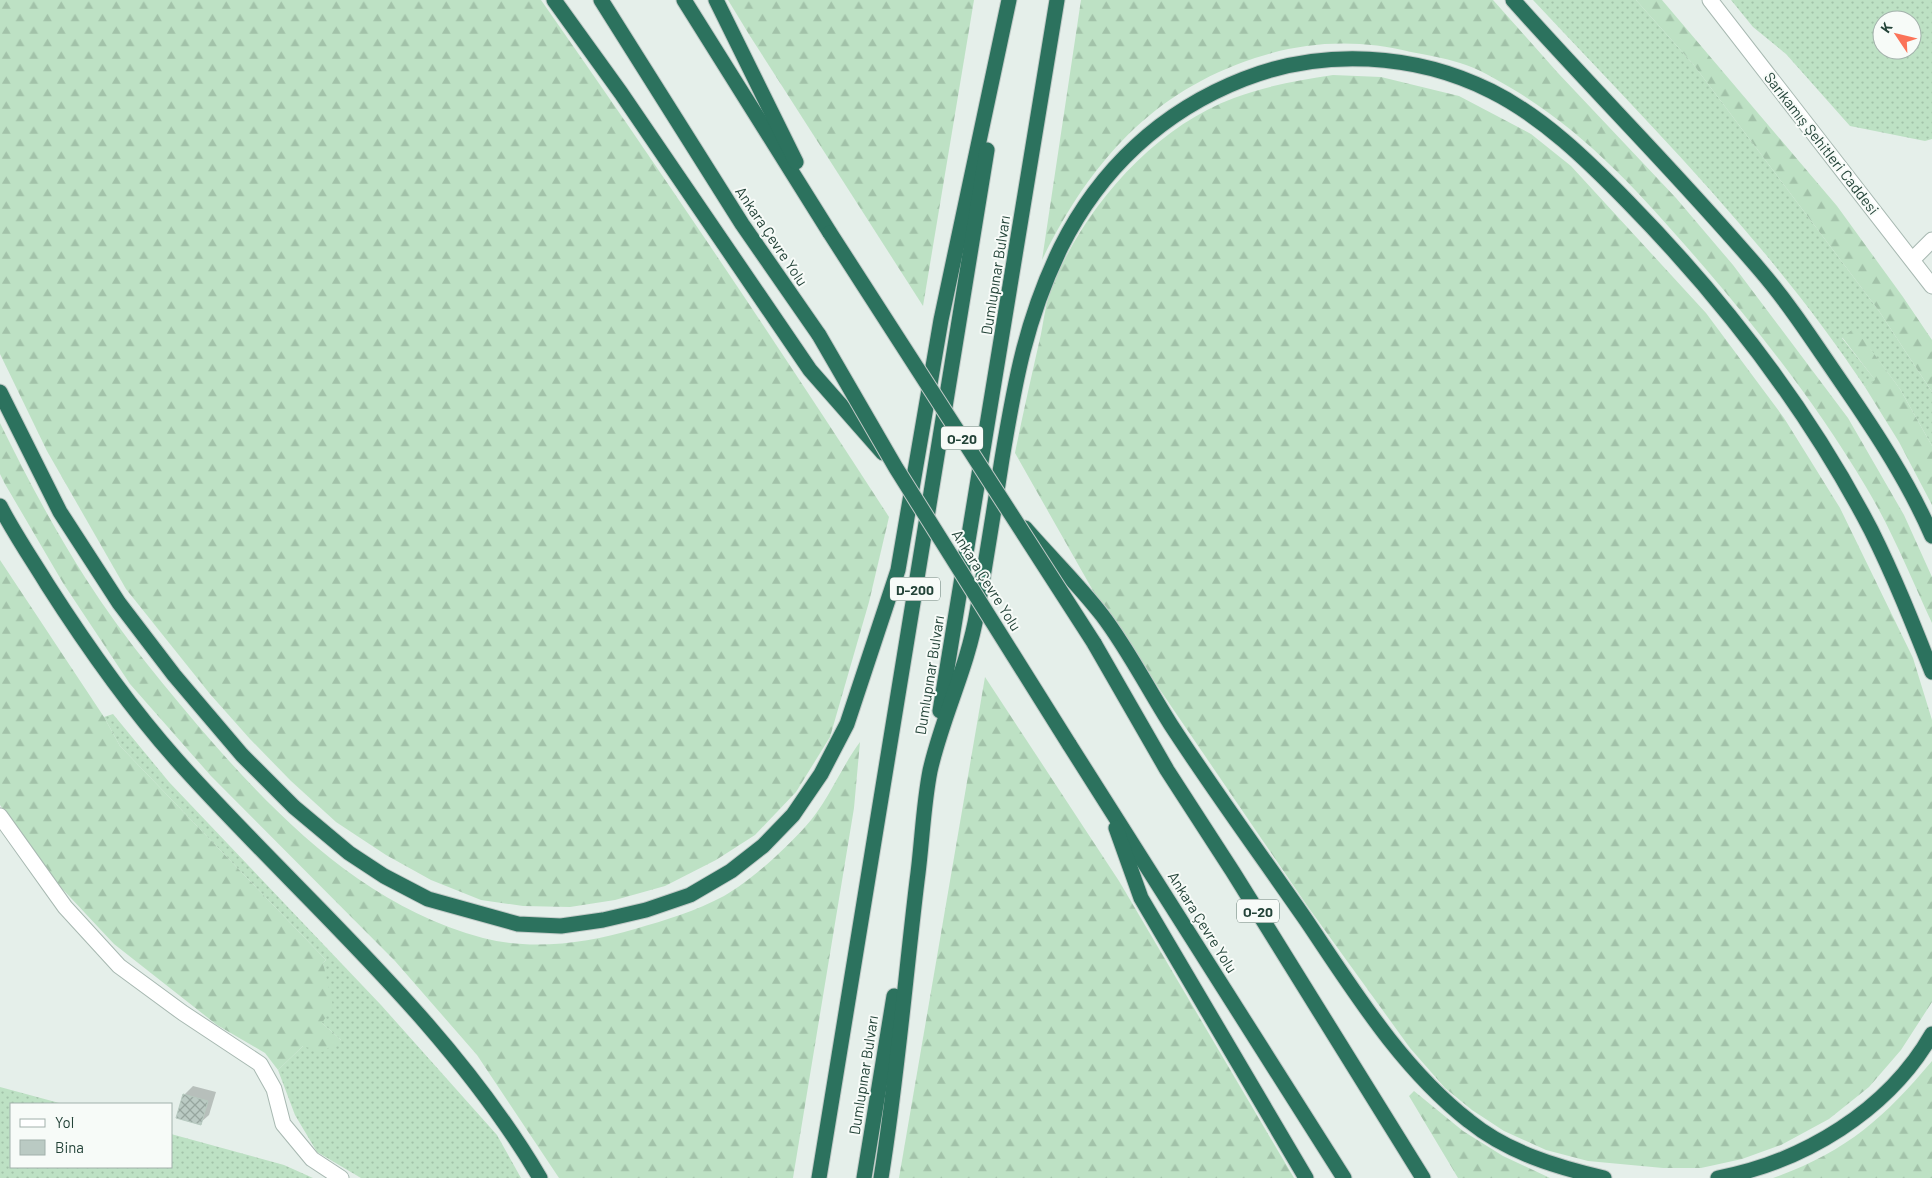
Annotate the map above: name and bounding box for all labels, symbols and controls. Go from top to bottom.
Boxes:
north arrow [1872,10,1922,60]
text: K [1876,19,1896,36]
street label: Sarıkamış Şehitleri Caddesi [1761,68,1883,218]
street label: Ankara Çevre Yolu [732,183,812,289]
street label: Dumlupınar Bulvarı [977,214,1013,336]
road number: O-20 [941,426,983,449]
street label: Ankara Çevre Yolu [949,526,1025,634]
road number: D-200 [890,578,940,600]
street label: Dumlupınar Bulvarı [911,614,947,736]
street label: Ankara Çevre Yolu [1165,868,1241,976]
road number: O-20 [1237,899,1279,922]
street label: Dumlupınar Bulvarı [845,1014,881,1136]
legend [10,1103,172,1168]
text: Yol [55,1113,74,1131]
text: Bina [55,1138,84,1156]

